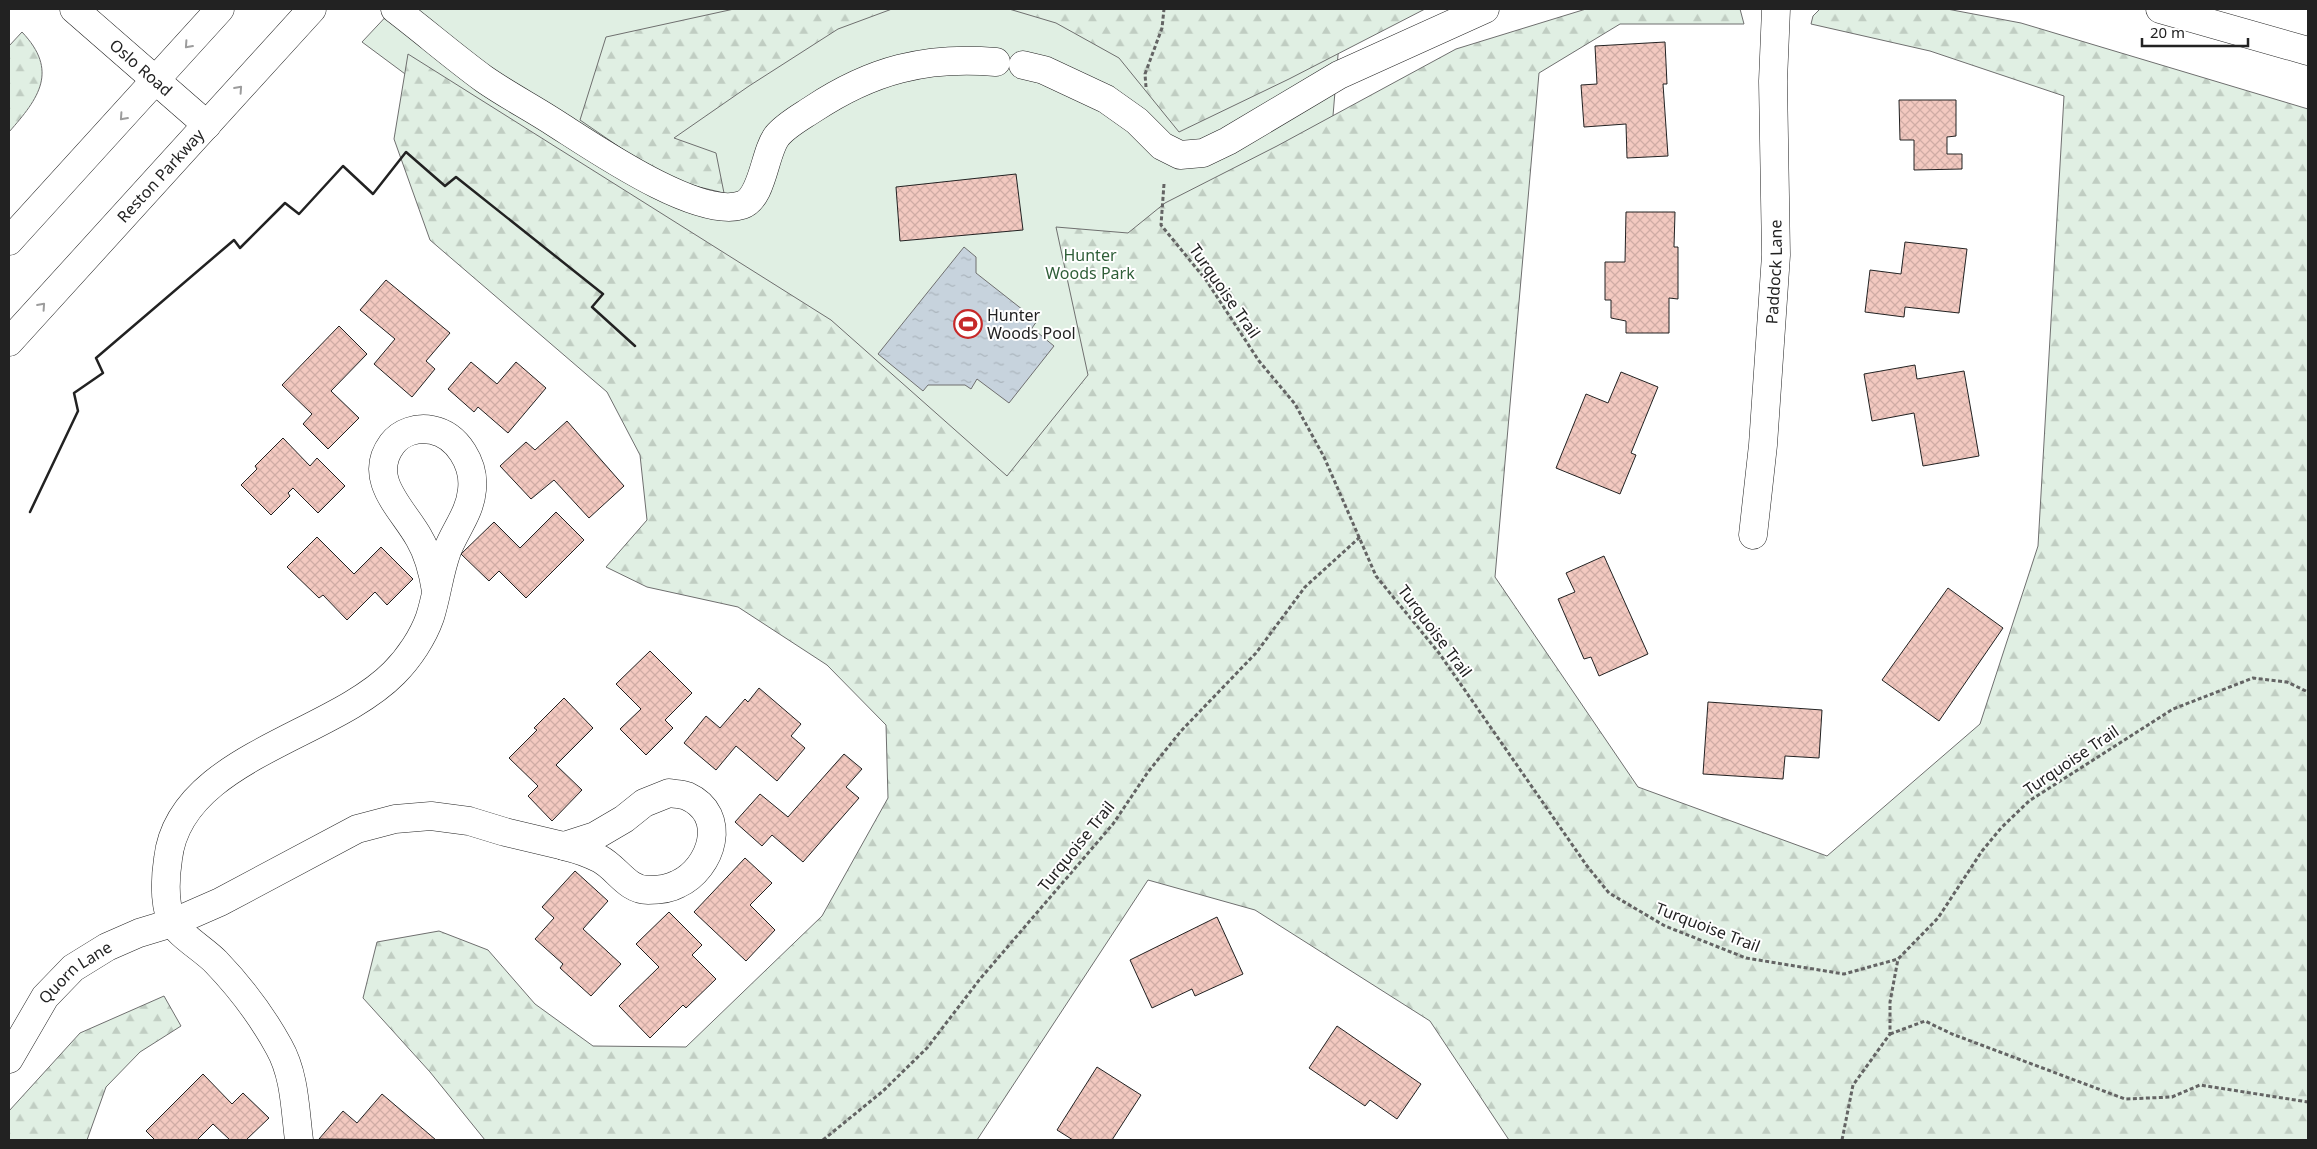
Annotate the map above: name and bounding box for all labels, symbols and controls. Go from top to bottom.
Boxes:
scale bar [2142,15,2248,47]
text: 20 m [2150,22,2185,42]
street label: Oslo Road [105,34,177,101]
one-way arrow [185,39,194,48]
one-way arrow [233,85,242,94]
one-way arrow [120,111,129,120]
street label: Reston Parkway [112,123,209,227]
street label: Paddock Lane [1760,219,1787,325]
street label: Turquoise Trail [1184,240,1266,342]
park label: Hunter Woods Park [1045,244,1135,284]
one-way arrow [36,303,45,312]
place label: Hunter Woods Pool [987,304,1076,344]
sports icon: Hunter Woods Pool [953,309,983,339]
street label: Turquoise Trail [1393,580,1477,682]
street label: Turquoise Trail [2019,720,2123,800]
street label: Turquoise Trail [1033,796,1119,896]
street label: Turquoise Trail [1653,897,1763,957]
street label: Quorn Lane [33,936,116,1008]

